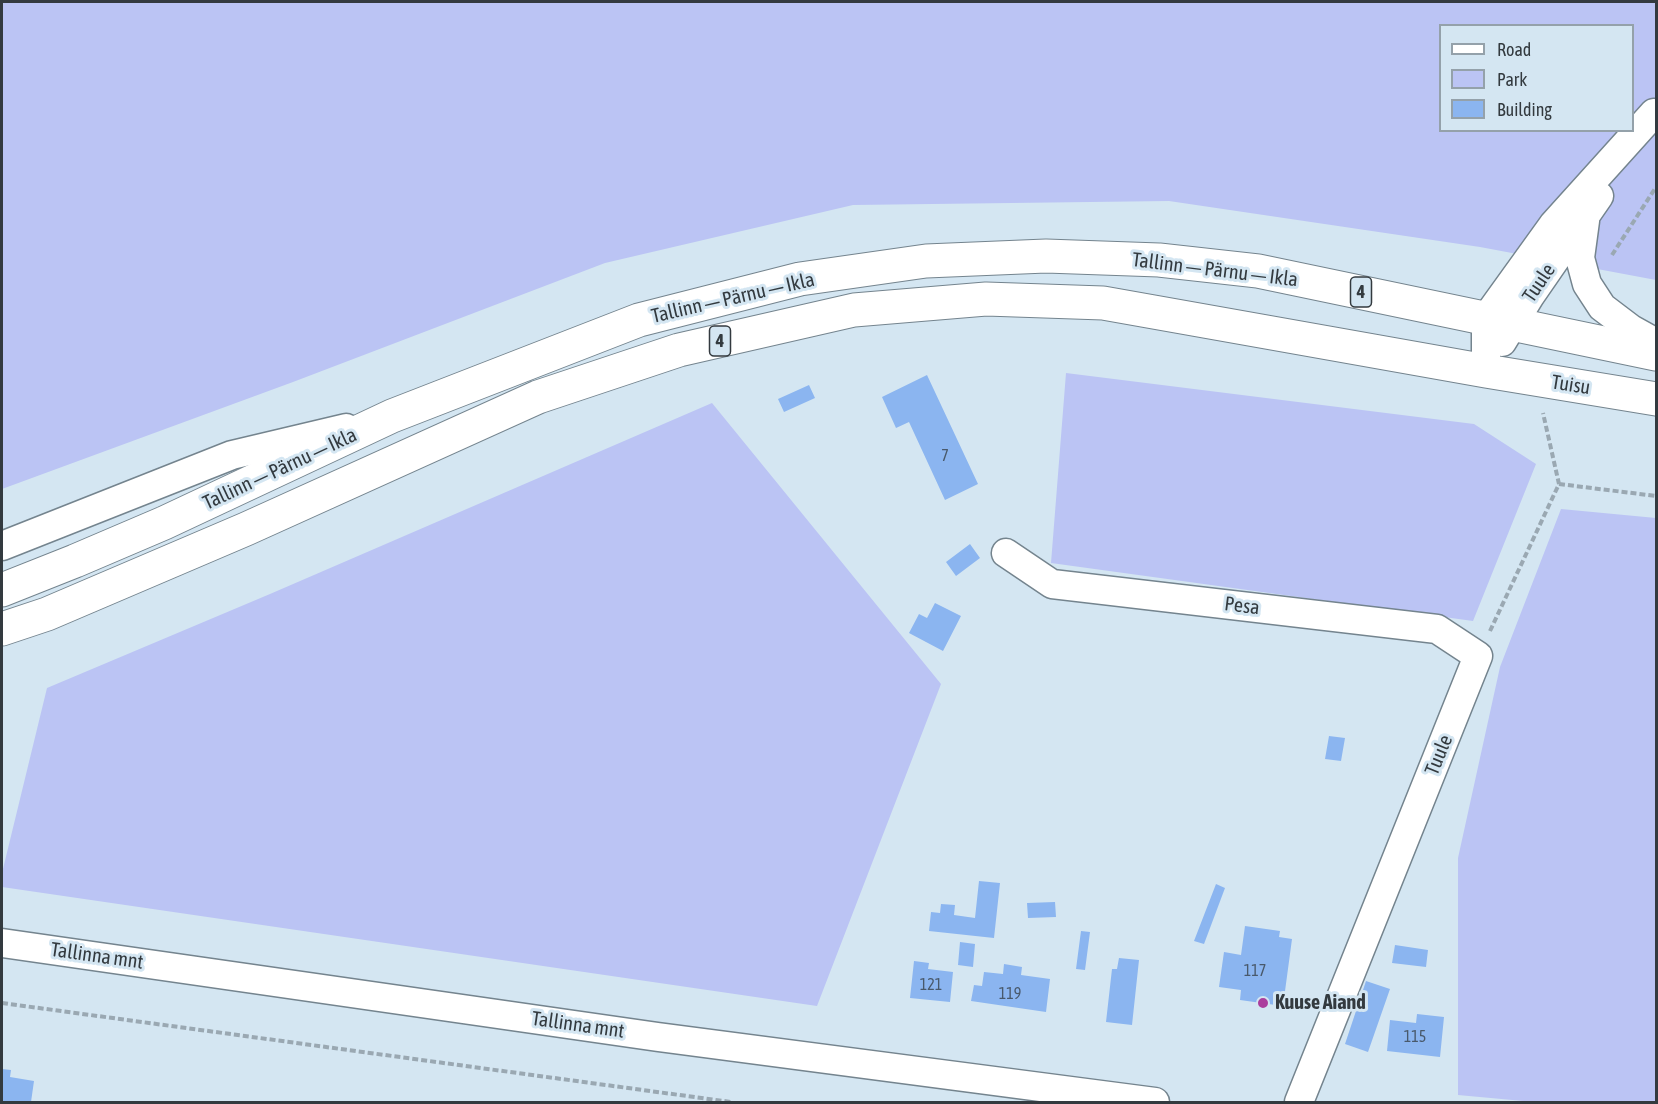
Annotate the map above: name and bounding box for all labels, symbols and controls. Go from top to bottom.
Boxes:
legend [1439,24,1634,132]
text: Road [1497,39,1531,60]
text: Park [1497,69,1527,90]
text: Building [1497,99,1552,120]
street label: Tallinn — Pärnu — Ikla [1131,248,1299,292]
street label: Tuule [1518,259,1560,307]
street label: Tallinn — Pärnu — Ikla [649,268,817,328]
road number: 4 [1350,277,1372,307]
road number: 4 [710,326,730,356]
street label: Tuisu [1550,370,1592,400]
street label: Tallinn — Pärnu — Ikla [199,423,361,515]
house number: 7 [941,446,949,466]
street label: Pesa [1223,592,1261,620]
street label: Tuule [1420,731,1458,779]
street label: Tallinna mnt [49,938,145,974]
house number: 117 [1244,961,1266,981]
house number: 121 [920,975,942,995]
house number: 119 [999,984,1021,1004]
place label: Kuuse Aiand [1275,991,1366,1015]
marker: Kuuse Aiand [1256,996,1270,1010]
street label: Tallinna mnt [530,1007,626,1043]
house number: 115 [1404,1027,1426,1047]

